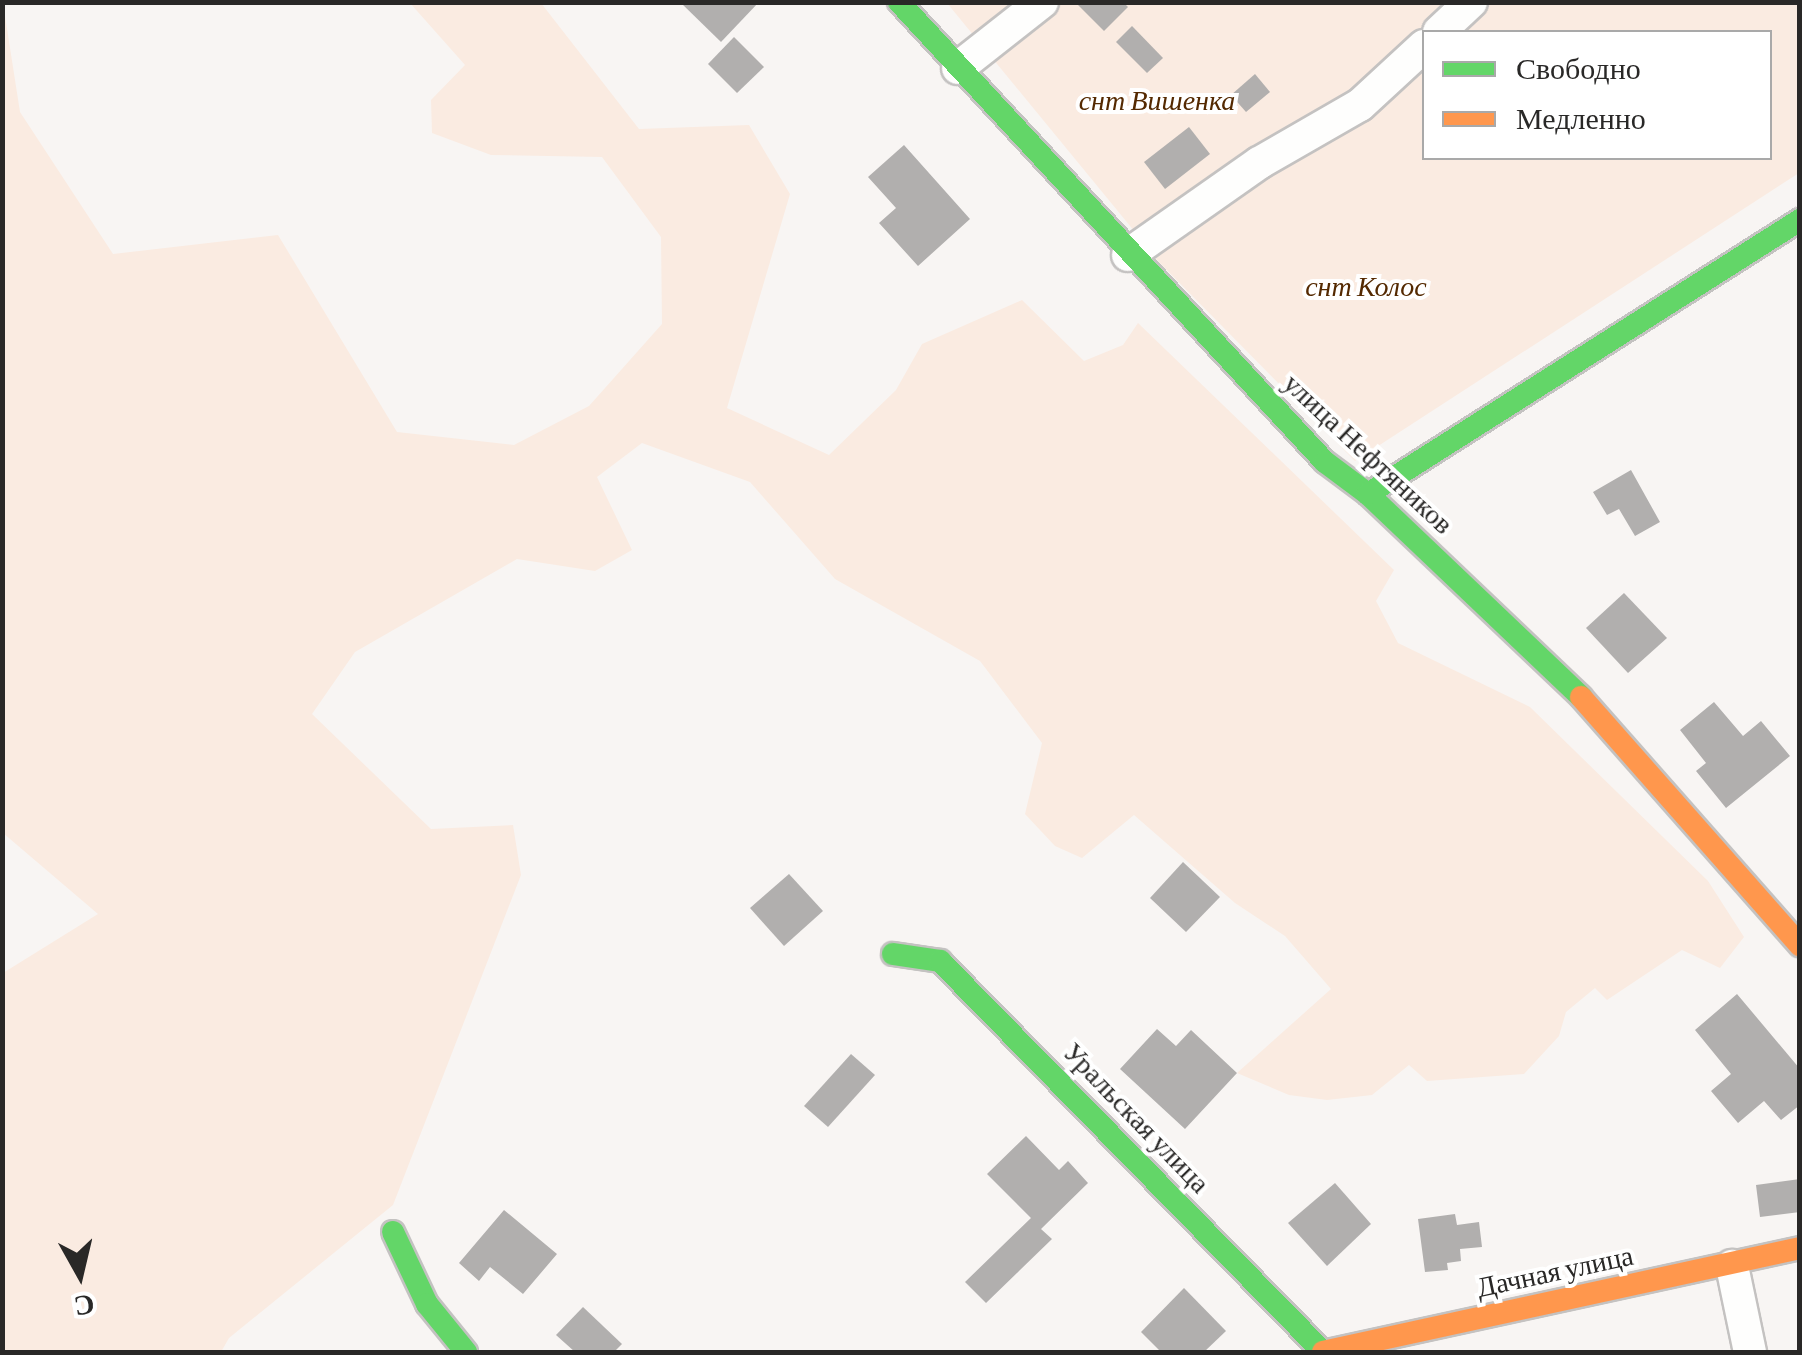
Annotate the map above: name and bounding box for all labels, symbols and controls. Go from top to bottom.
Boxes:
legend [1422,30,1772,160]
text: Свободно [1516,52,1641,85]
park label: снт Вишенка [1079,84,1235,118]
text: Медленно [1516,102,1646,135]
park label: снт Колос [1305,270,1427,304]
street label: улица Нефтяников [1276,367,1460,541]
street label: Уральская улица [1056,1036,1216,1200]
north arrow [30,1225,130,1325]
street label: Дачная улица [1474,1239,1636,1305]
text: С [72,1288,96,1322]

